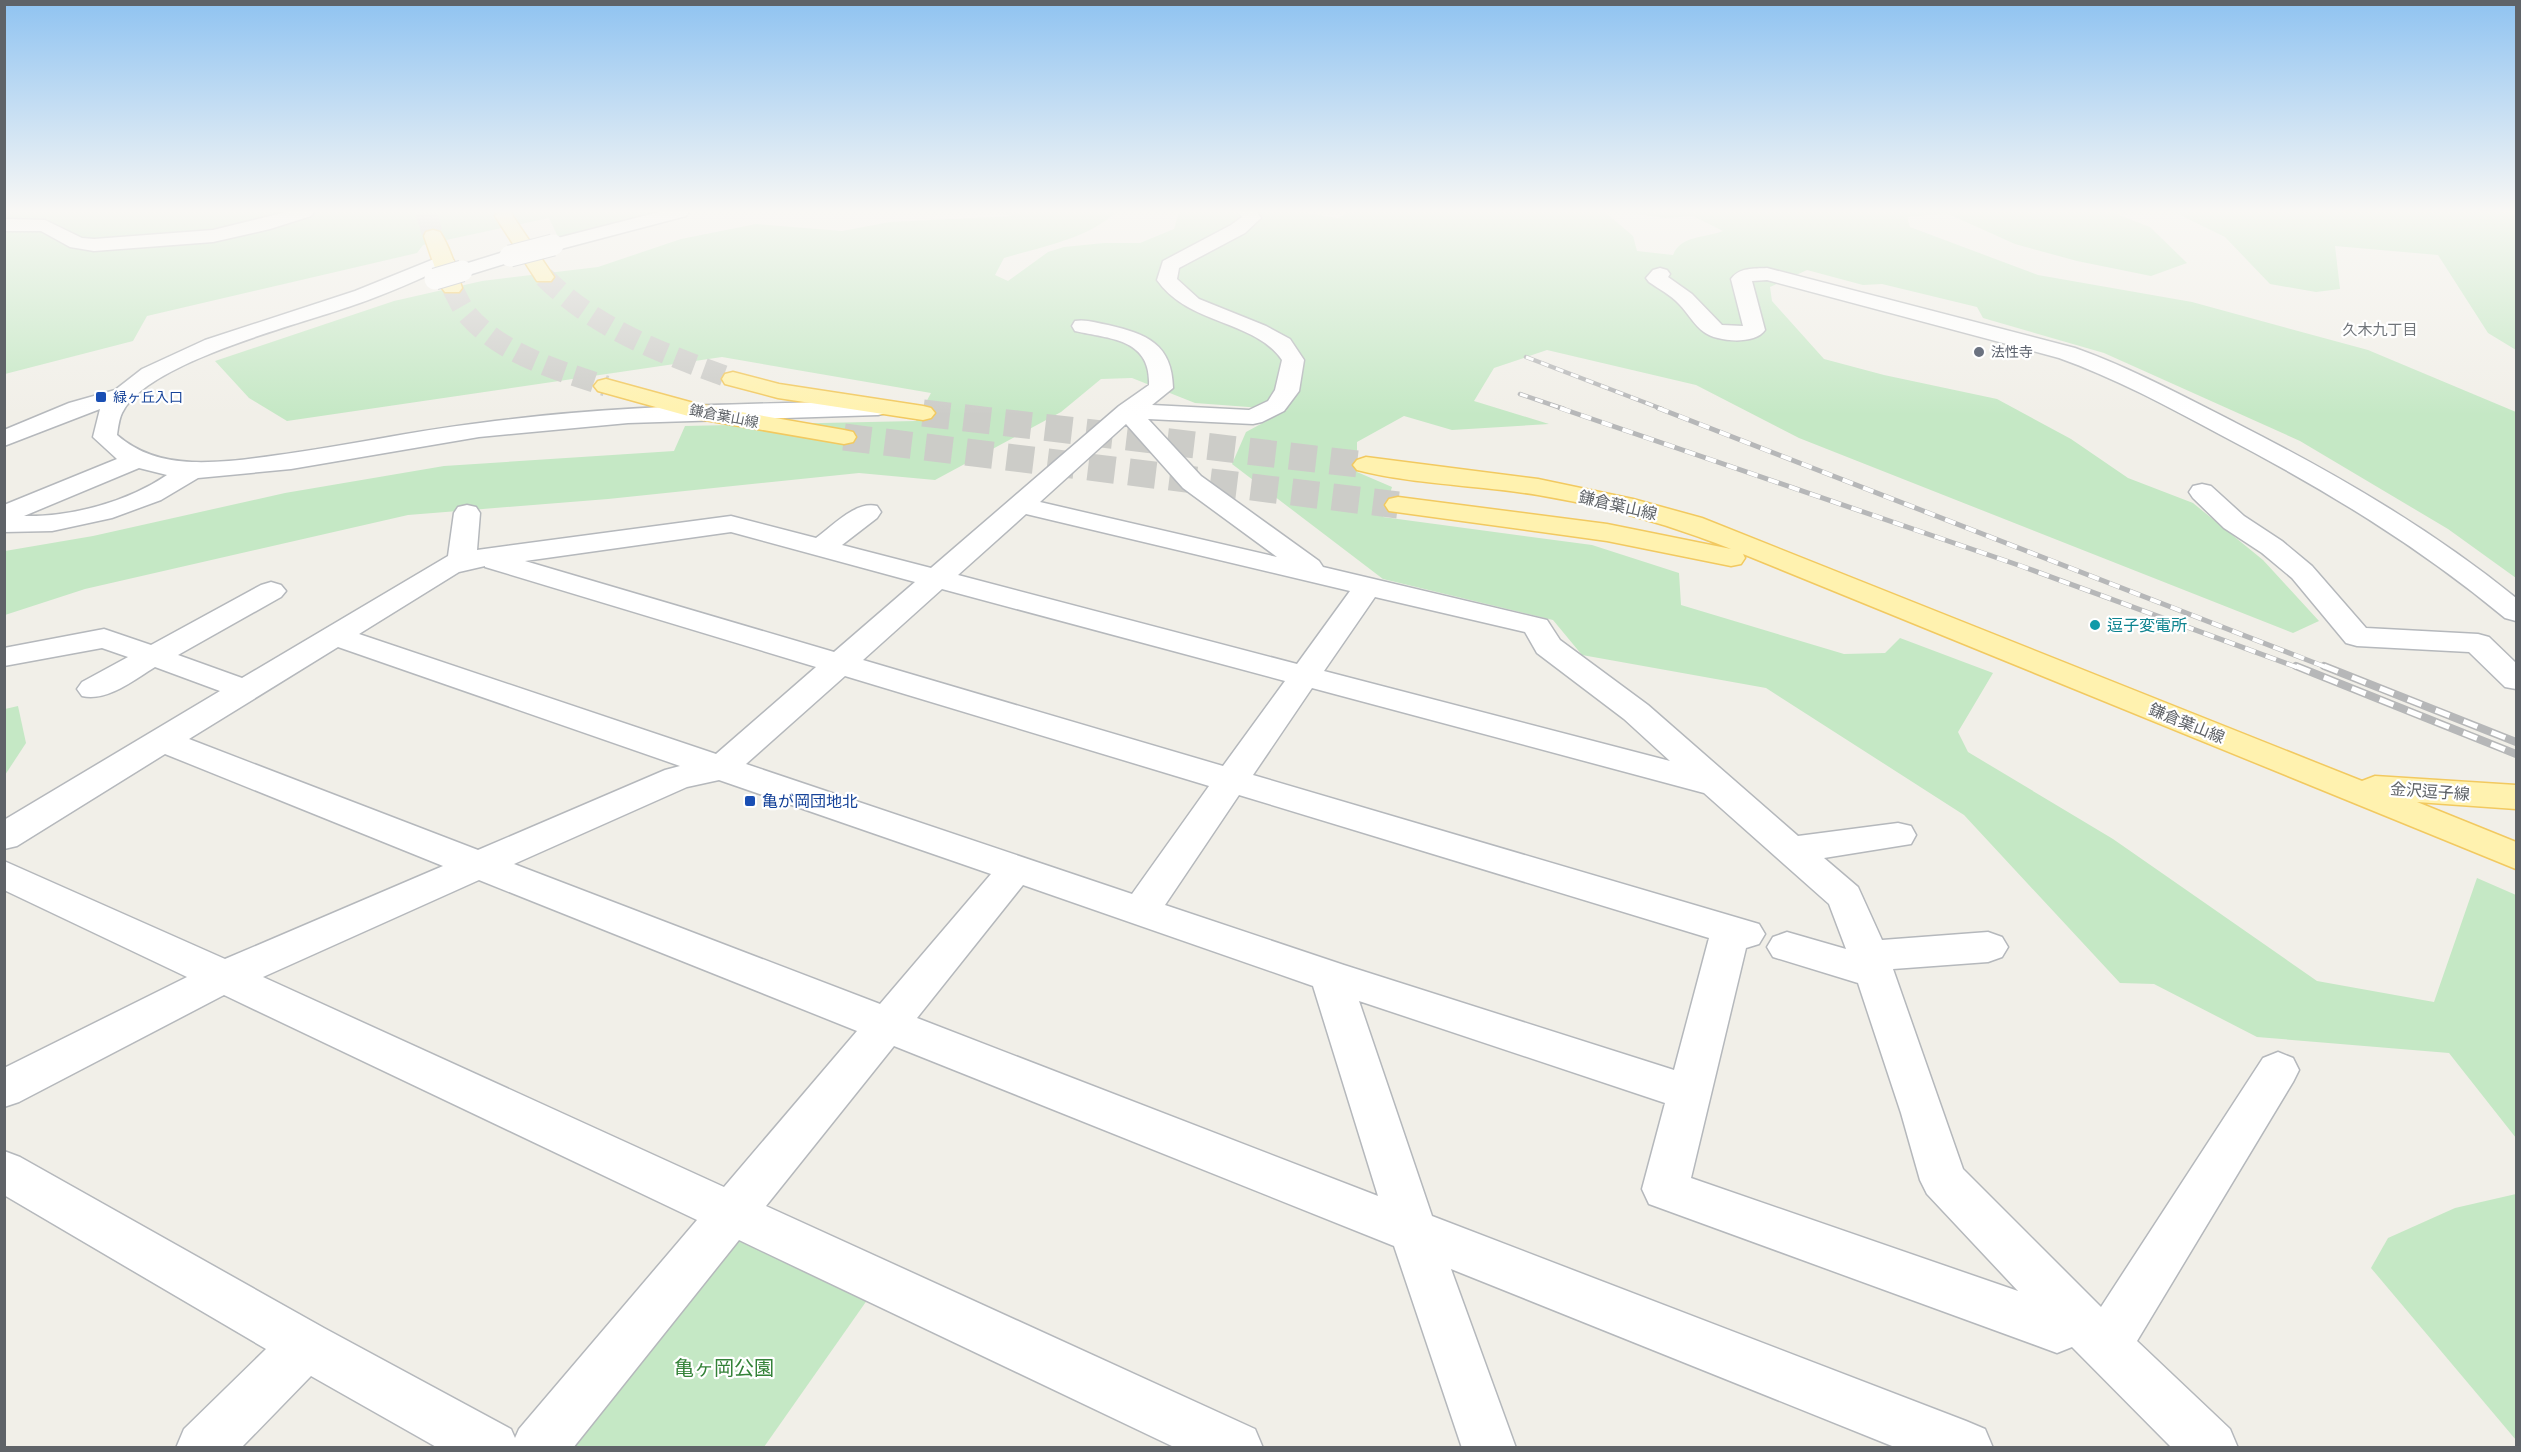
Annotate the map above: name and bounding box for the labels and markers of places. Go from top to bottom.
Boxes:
place label: 法性寺 [1991,341,2033,362]
marker: 法性寺 [1972,345,1986,359]
place label: 緑ヶ丘入口 [113,386,183,407]
marker: 緑ヶ丘入口 [94,390,108,404]
place label: 逗子変電所 [2107,613,2187,637]
marker: 逗子変電所 [2088,618,2102,632]
place label: 亀が岡団地北 [762,789,858,813]
marker: 亀が岡団地北 [743,794,757,808]

